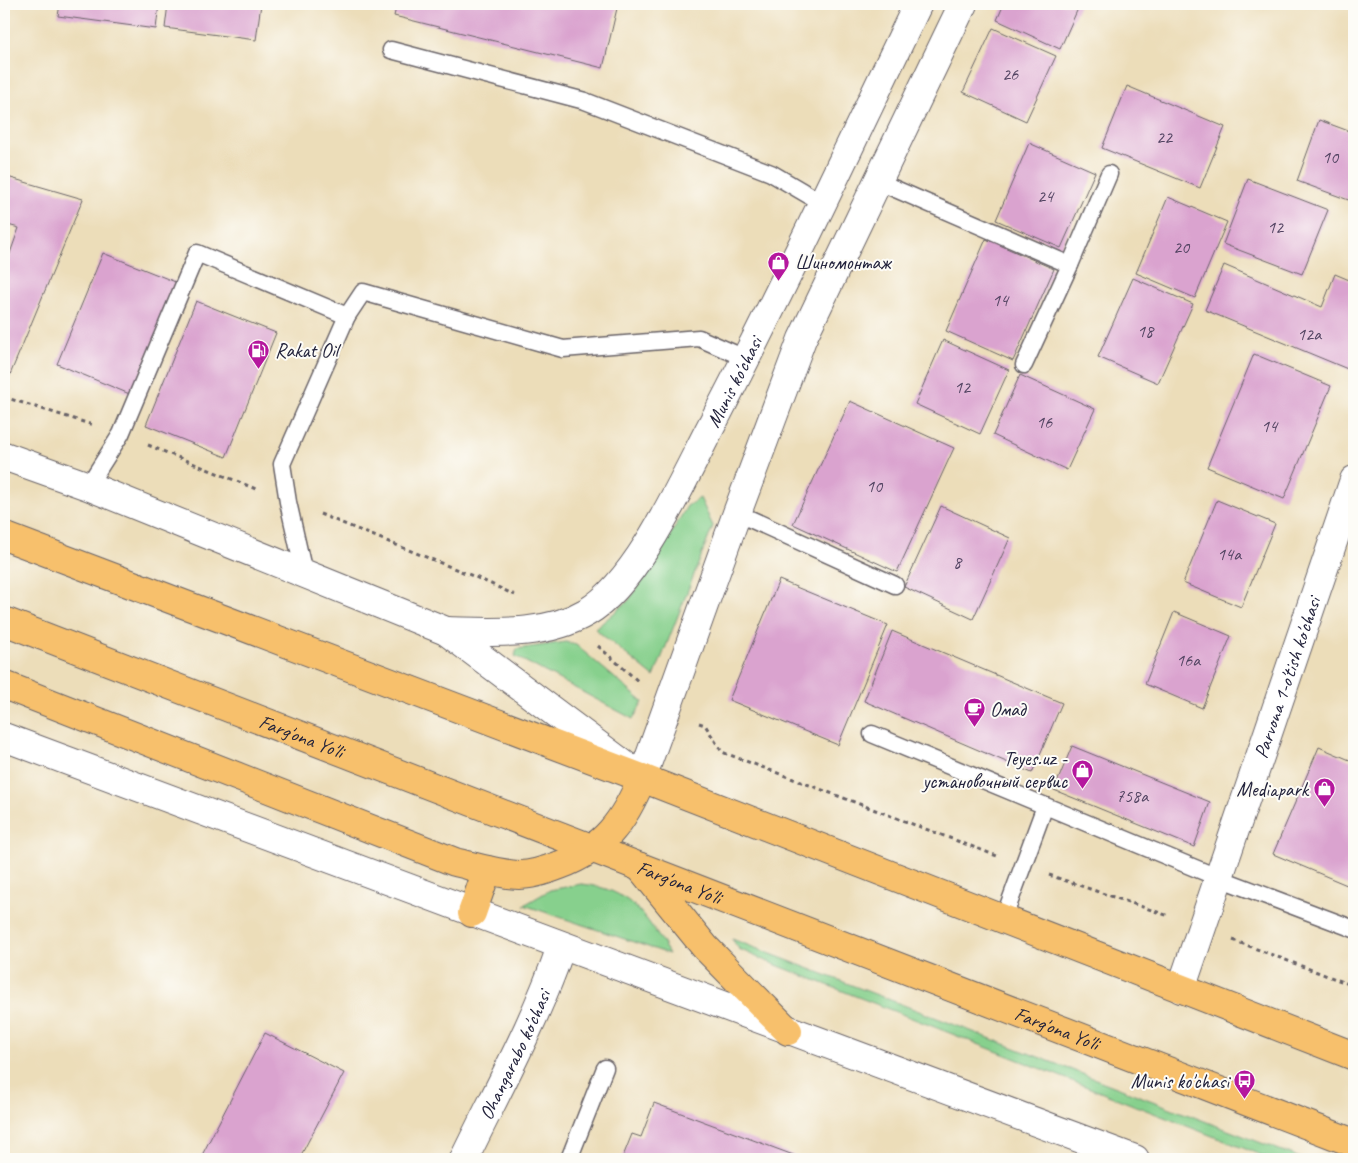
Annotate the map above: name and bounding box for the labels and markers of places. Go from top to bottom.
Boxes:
shop icon: Шиномонтаж [767,250,791,281]
place label: Шиномонтаж [795,250,892,275]
fuel station icon: Rakat Oil [247,338,271,369]
place label: Rakat Oil [275,338,342,363]
cafe icon: Омад [962,697,986,728]
place label: Омад [990,697,1027,722]
place label: Teyes.uz - установочный сервис [921,746,1068,794]
shop icon: Teyes.uz - установочный сервис [1071,758,1095,789]
place label: Mediapark [1237,777,1310,802]
shop icon: Mediapark [1312,777,1336,808]
place label: Munis ko'chasi [1131,1069,1231,1094]
bus stop icon: Munis ko'chasi [1233,1069,1257,1100]

